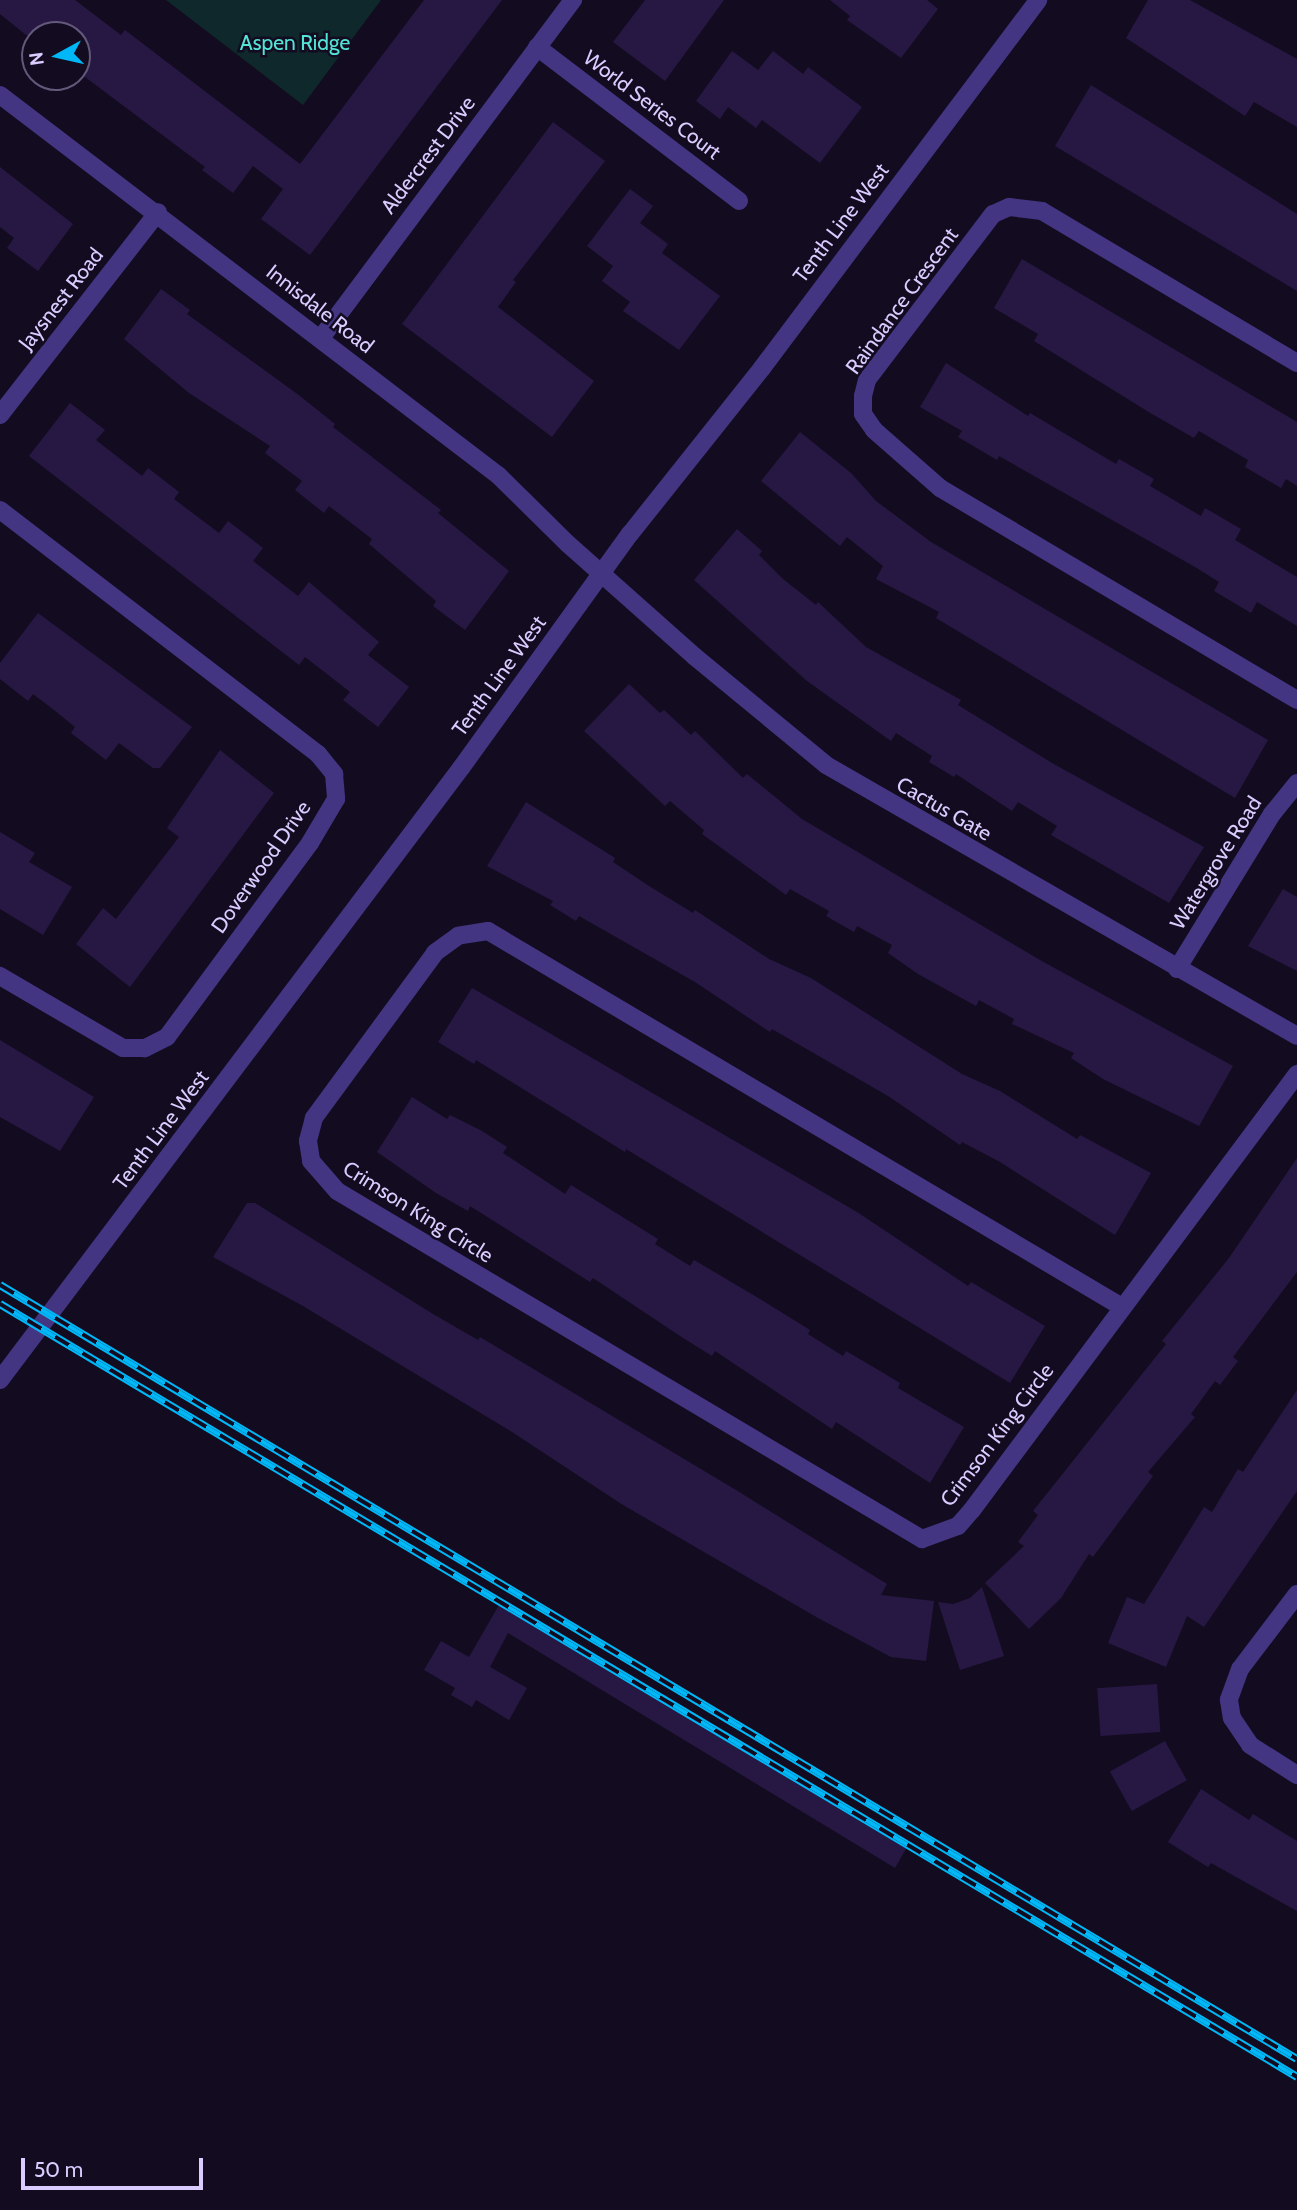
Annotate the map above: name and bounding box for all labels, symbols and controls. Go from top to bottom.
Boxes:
north arrow [21,21,91,91]
park label: Aspen Ridge [240,30,350,56]
street label: World Series Court [578,45,726,165]
text: N [24,50,49,67]
street label: Aldercrest Drive [376,91,480,219]
street label: Tenth Line West [788,158,894,288]
street label: Raindance Crescent [841,223,963,379]
street label: Jaysnest Road [13,243,109,355]
street label: Innisdale Road [261,259,379,359]
street label: Tenth Line West [447,611,551,741]
street label: Cactus Gate [892,772,996,846]
street label: Watergrove Road [1165,792,1267,934]
street label: Doverwood Drive [206,796,316,938]
street label: Tenth Line West [108,1065,214,1195]
street label: Crimson King Circle [338,1156,498,1268]
street label: Crimson King Circle [935,1359,1059,1511]
scale bar [24,2144,206,2188]
text: 50 m [34,2157,83,2182]

